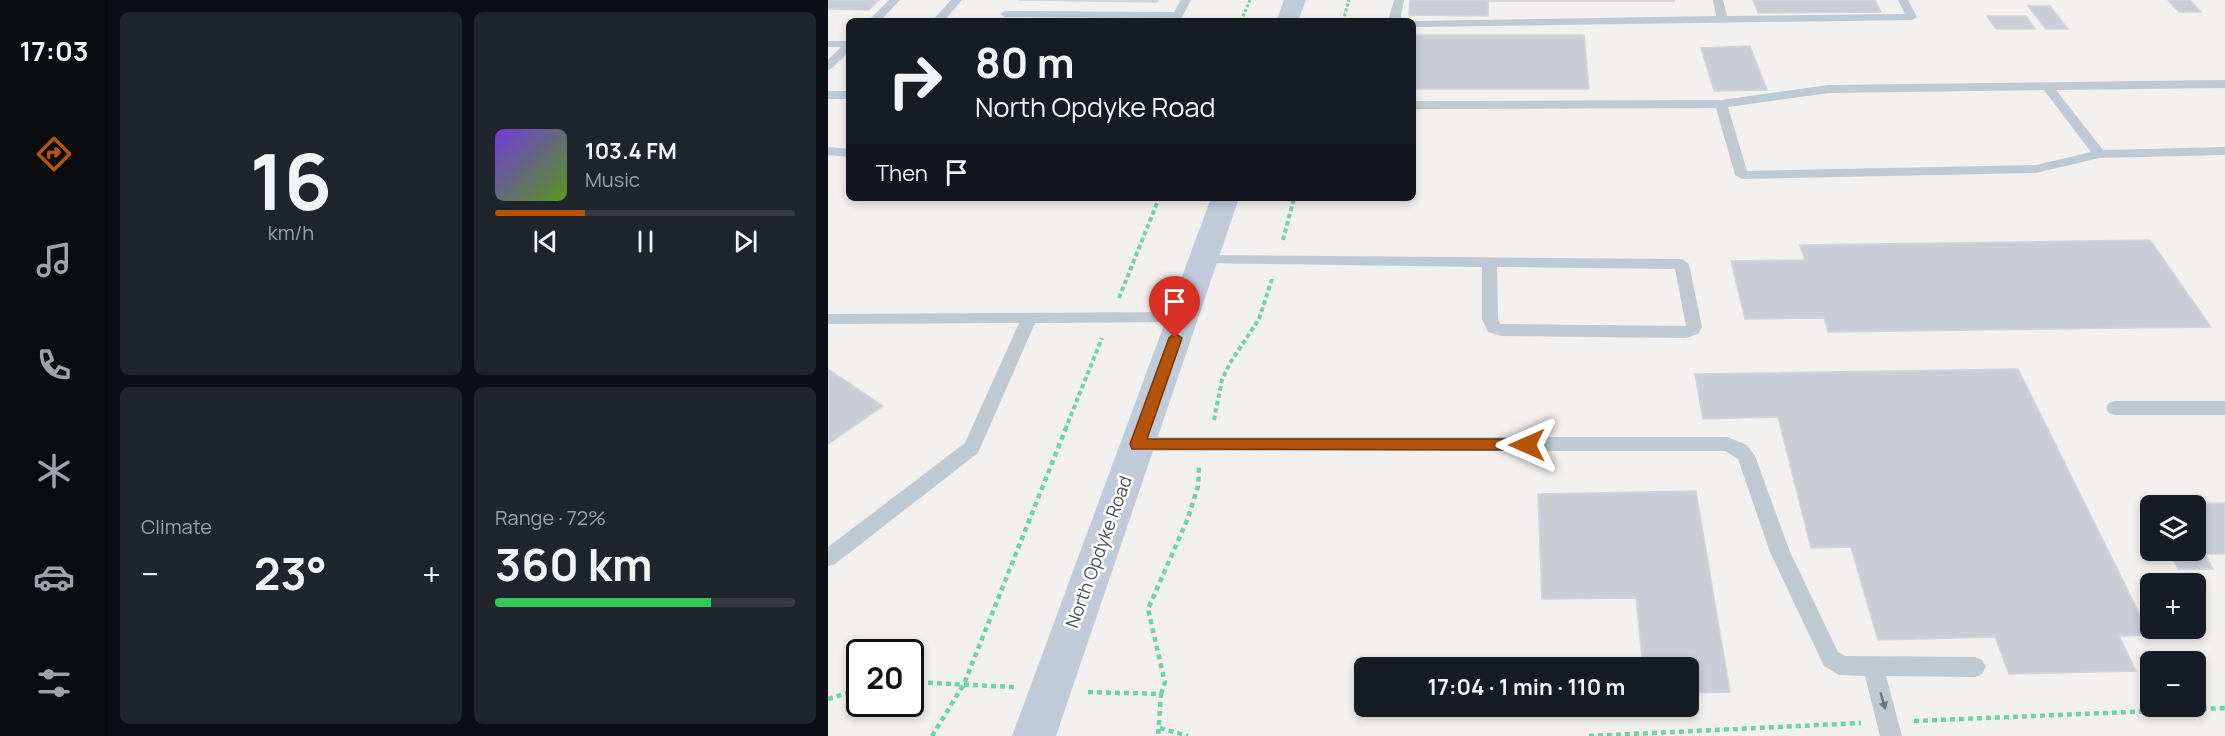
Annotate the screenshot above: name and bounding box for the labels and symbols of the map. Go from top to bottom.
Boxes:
pin [1149,276,1200,338]
position arrow [1495,413,1559,477]
street label: North Opdyke Road [1059,472,1137,631]
speed limit sign: 20 [846,639,924,717]
one-way arrow [1879,692,1888,710]

